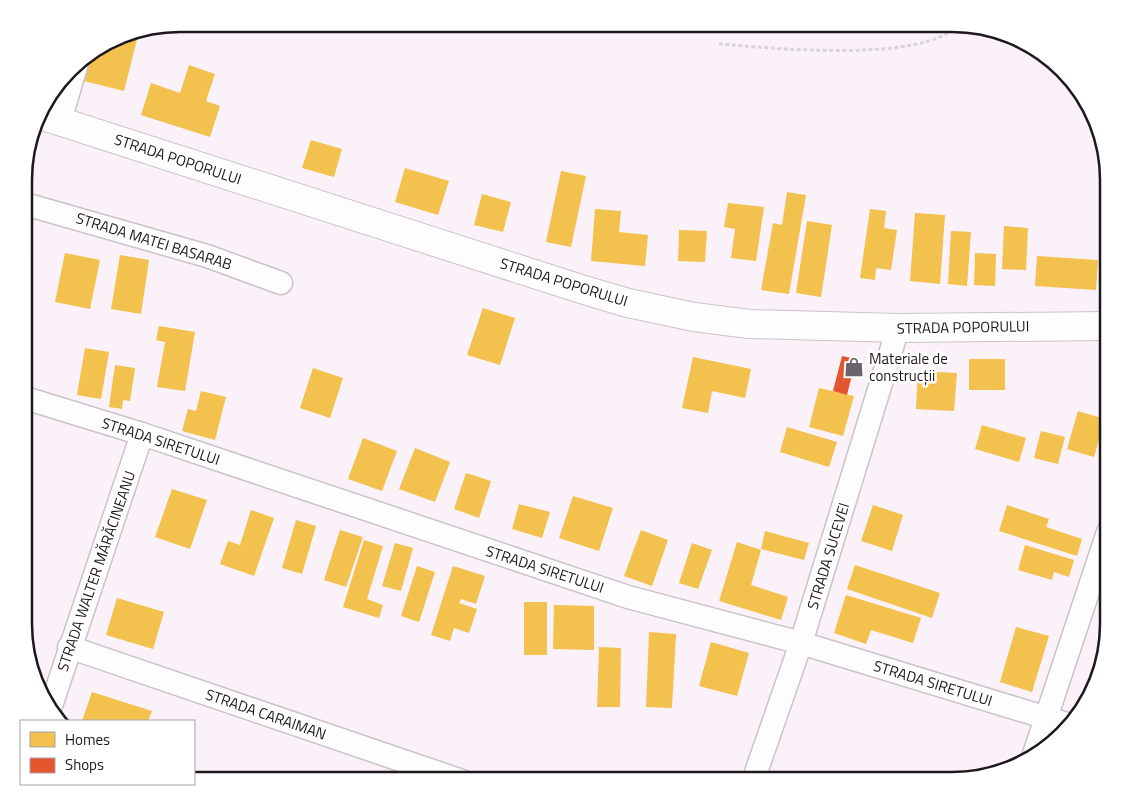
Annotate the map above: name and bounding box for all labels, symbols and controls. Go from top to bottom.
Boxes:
street label: STRADA POPORULUI [111,128,245,190]
street label: STRADA MATEI BASARAB [73,206,235,276]
street label: STRADA POPORULUI [497,252,631,312]
street label: STRADA POPORULUI [896,314,1030,340]
place label: Materiale de construcții [869,347,948,387]
shop icon: Materiale de construcții [843,356,865,378]
street label: STRADA SIRETULUI [99,411,223,471]
street label: STRADA WALTER MĂRĂCINEANU [51,468,141,674]
street label: STRADA SUCEVEI [801,500,855,612]
street label: STRADA SIRETULUI [483,539,607,599]
street label: STRADA SIRETULUI [871,654,995,712]
street label: STRADA CARAIMAN [203,683,329,745]
legend [20,720,195,785]
text: Homes [65,728,110,751]
text: Shops [65,753,104,776]

